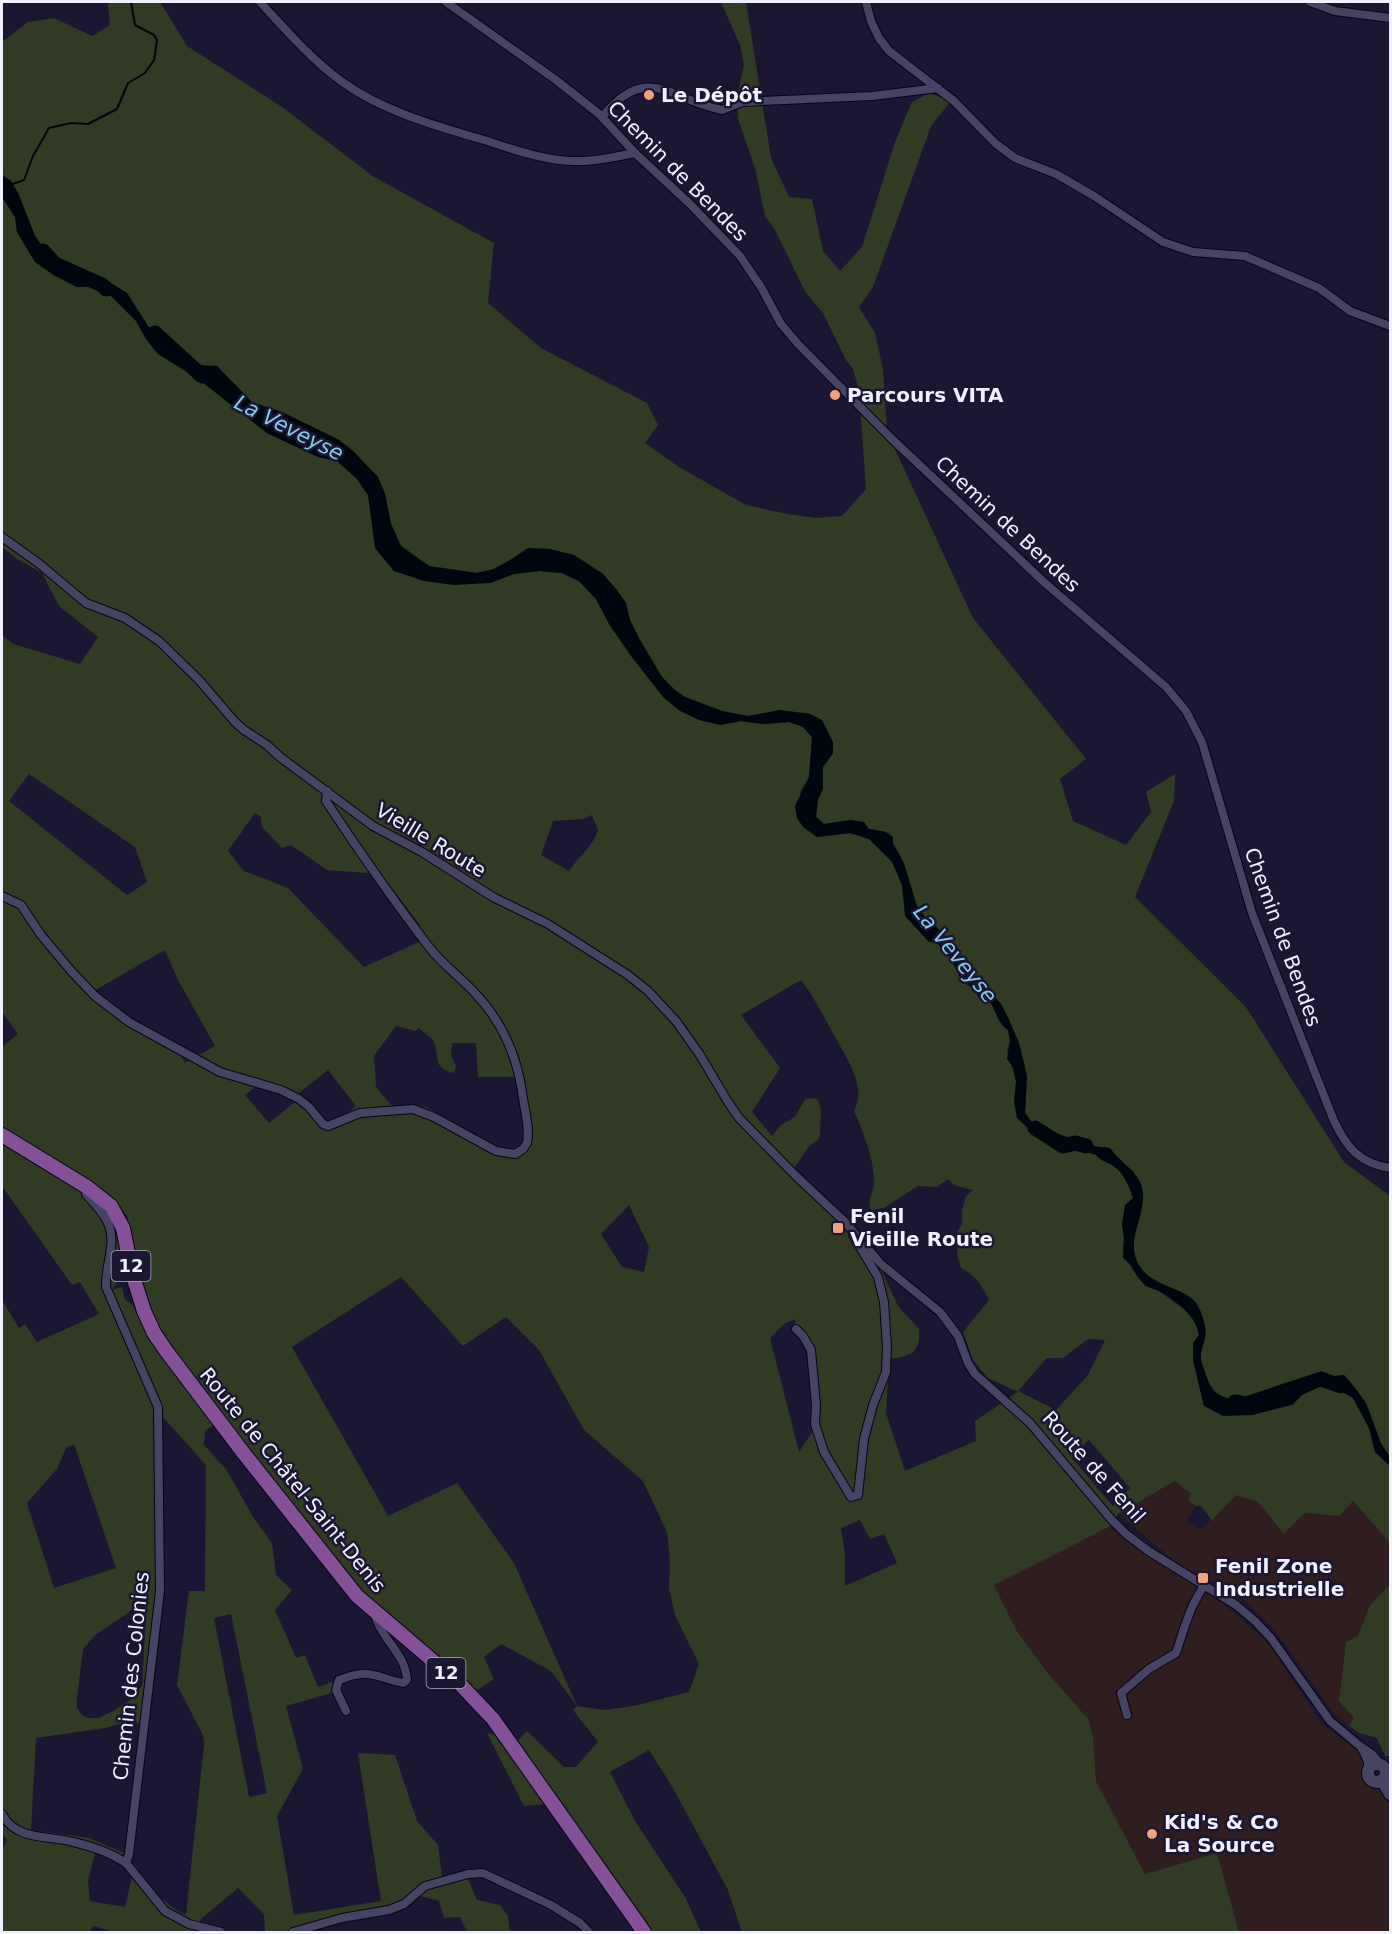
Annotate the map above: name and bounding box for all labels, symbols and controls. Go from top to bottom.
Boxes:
place label: Le Dépôt [661,83,762,107]
marker: Le Dépôt [642,88,656,102]
street label: Chemin de Bendes [603,96,753,246]
place label: Parcours VITA [847,383,1004,407]
marker: Parcours VITA [828,388,842,402]
water label: La Veveyse [231,390,347,466]
street label: Chemin de Bendes [931,451,1085,597]
street label: Vieille Route [371,798,491,882]
street label: Chemin de Bendes [1239,844,1327,1030]
water label: La Veveyse [908,900,1002,1008]
place label: Fenil Vieille Route [850,1204,993,1251]
marker: Fenil Vieille Route [831,1221,845,1235]
road number: 12 [112,1251,150,1281]
street label: Route de Châtel-Saint-Denis [195,1363,391,1597]
street label: Route de Fenil [1037,1406,1151,1528]
place label: Fenil Zone Industrielle [1215,1554,1344,1601]
street label: Chemin des Colonies [108,1570,154,1782]
marker: Fenil Zone Industrielle [1196,1571,1210,1585]
road number: 12 [426,1658,466,1688]
place label: Kid's & Co La Source [1164,1810,1278,1857]
marker: Kid's & Co La Source [1145,1827,1159,1841]

